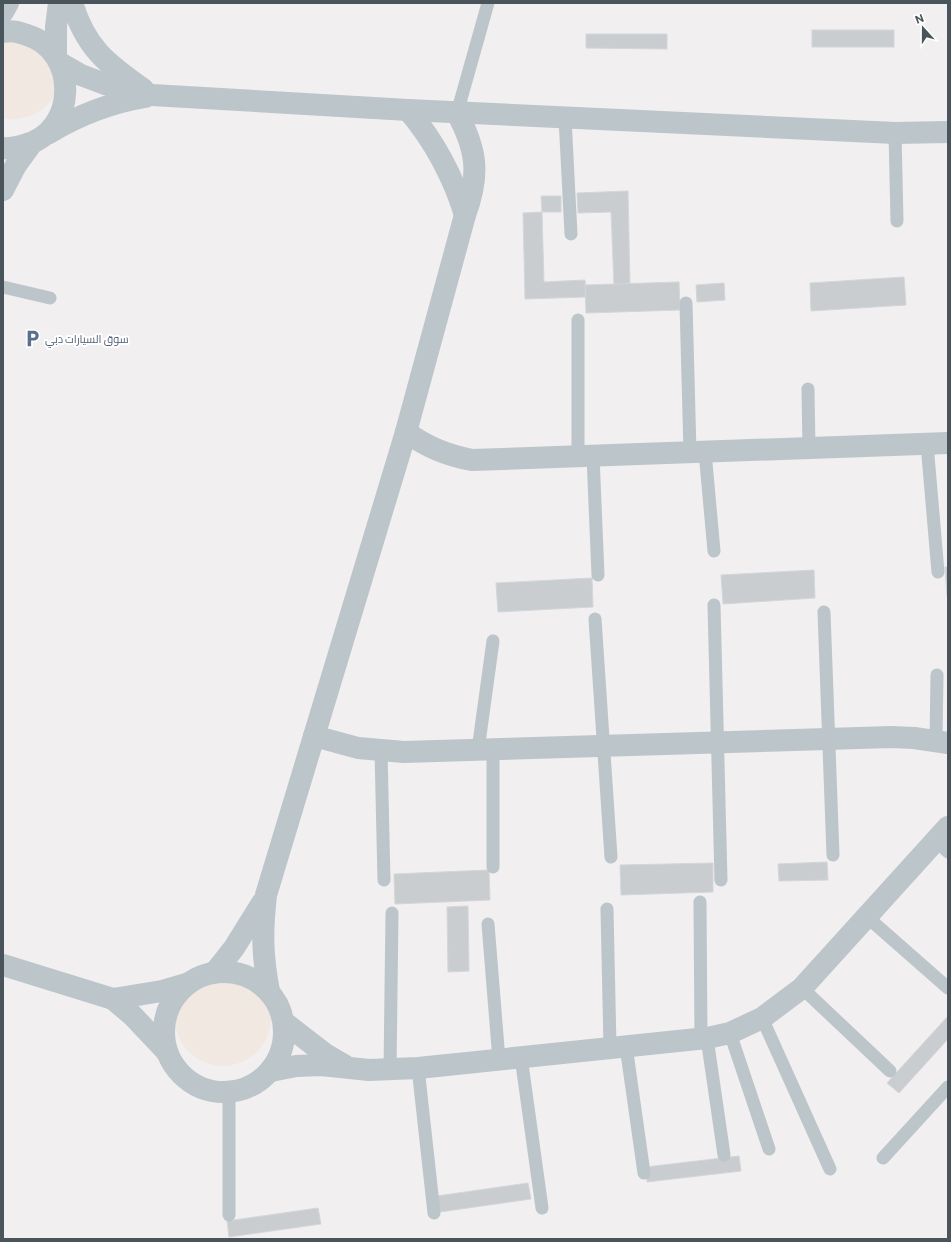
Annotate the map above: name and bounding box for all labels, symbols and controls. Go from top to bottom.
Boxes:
north arrow [903,8,943,48]
text: N [913,11,925,26]
parking icon: سوق السيارات دبي [22,328,42,348]
place label: سوق السيارات دبي [45,332,129,348]

